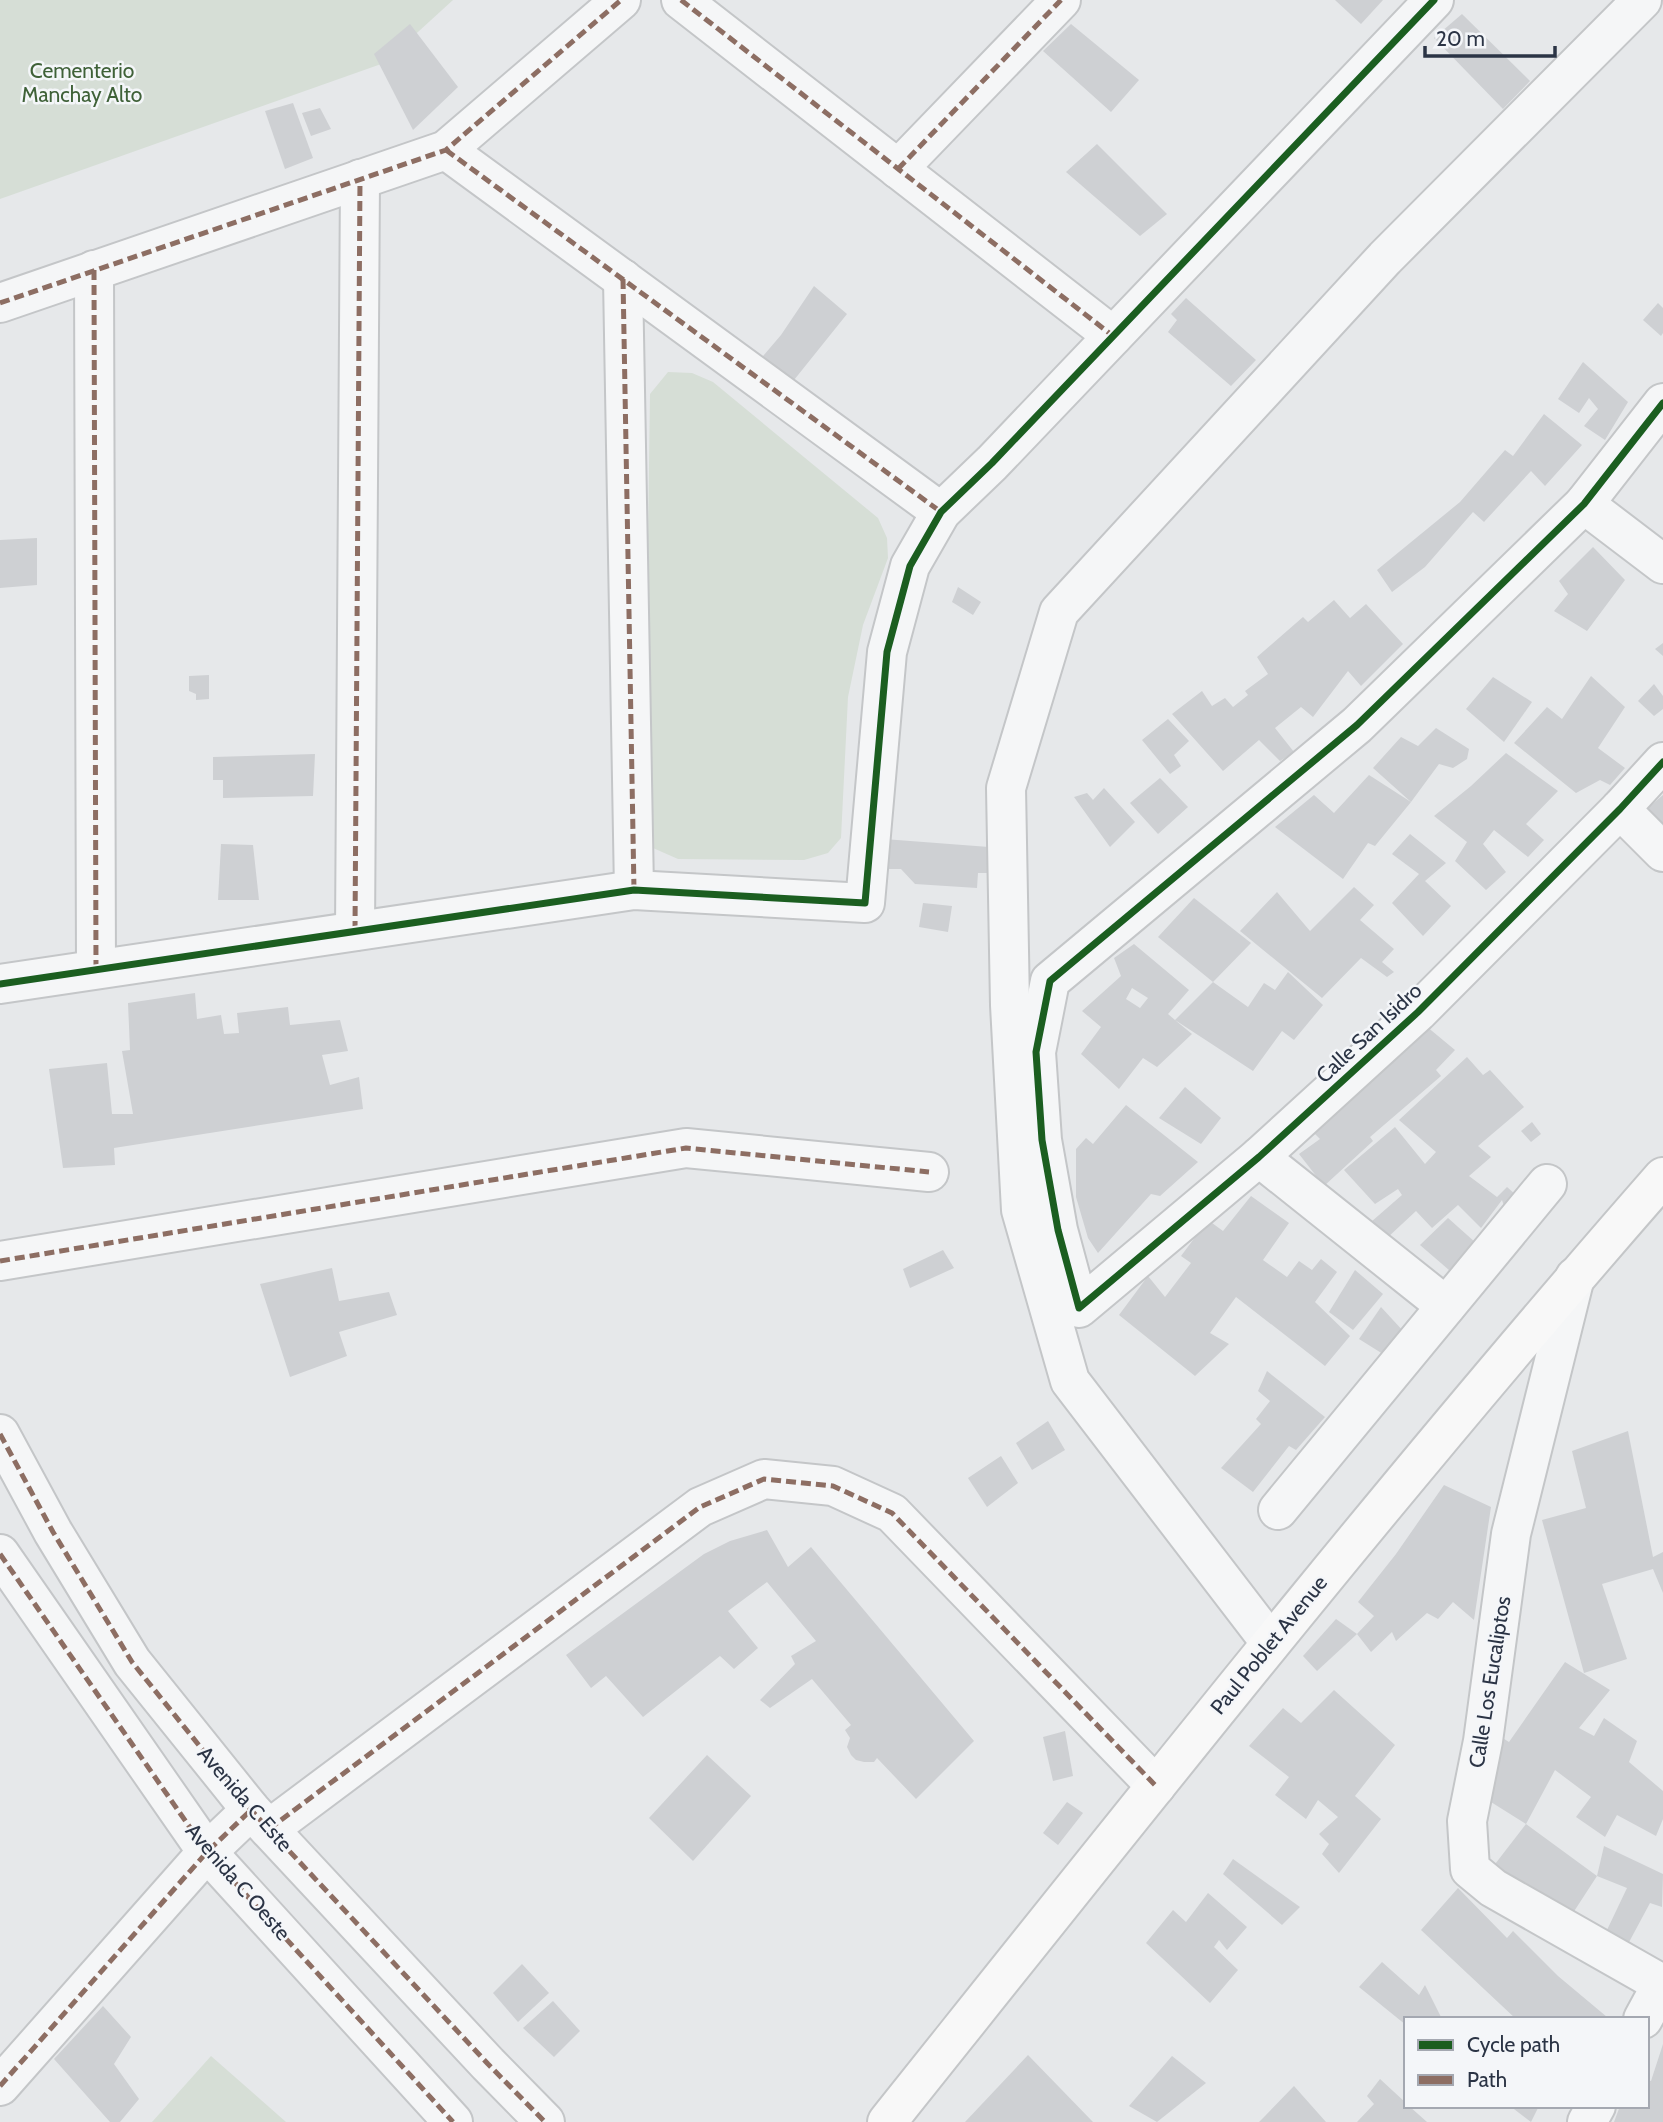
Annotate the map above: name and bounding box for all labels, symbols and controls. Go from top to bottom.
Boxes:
scale bar [1425,14,1554,58]
text: 20 m [1436,26,1485,51]
park label: Cementerio Manchay Alto [22,58,142,107]
street label: Calle San Isidro [1311,977,1427,1088]
street label: Paul Poblet Avenue [1205,1570,1332,1719]
street label: Calle Los Eucaliptos [1464,1594,1515,1770]
street label: Avenida C Este [193,1741,298,1857]
street label: Avenida C Oeste [181,1818,296,1945]
legend [1404,2017,1649,2108]
text: Cycle path [1467,2032,1560,2057]
text: Path [1467,2067,1507,2092]

